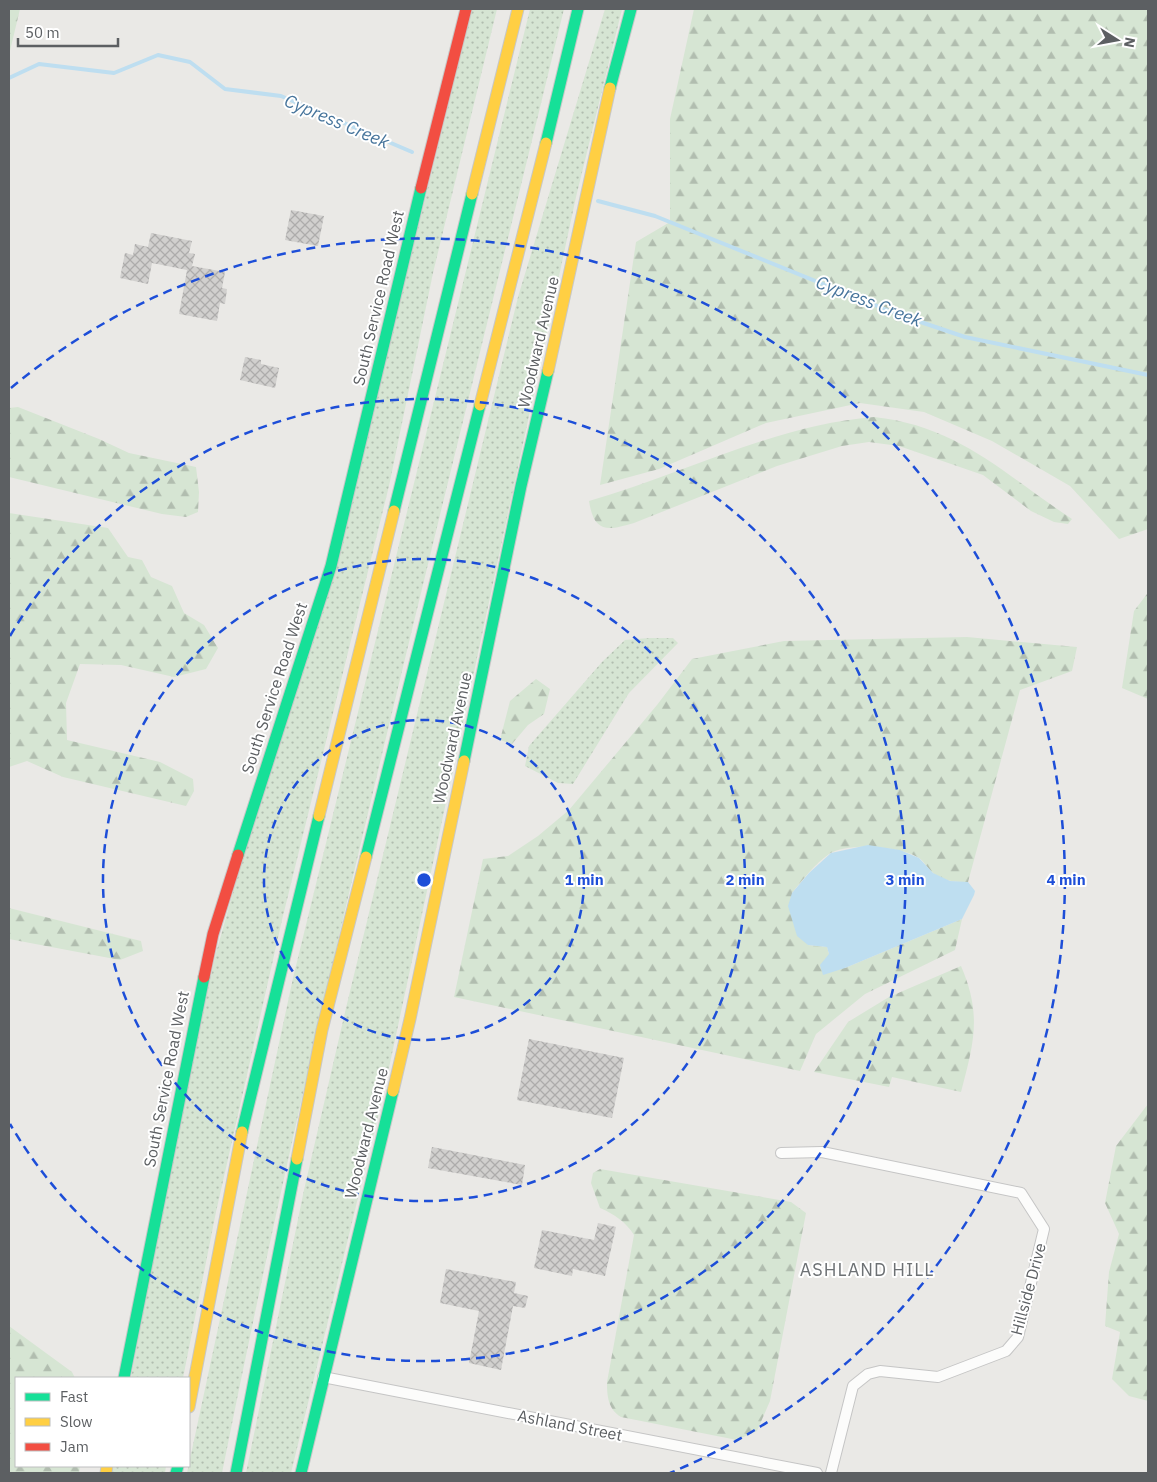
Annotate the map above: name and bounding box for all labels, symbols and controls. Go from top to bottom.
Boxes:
scale bar [18,15,118,47]
north arrow [1092,15,1142,65]
text: 50 m [25,23,60,42]
text: N [1120,36,1140,49]
water label: Cypress Creek [281,89,393,154]
street label: South Service Road West [348,209,408,387]
water label: Cypress Creek [813,270,926,332]
street label: Woodward Avenue [513,274,563,410]
street label: South Service Road West [237,600,311,776]
street label: Woodward Avenue [428,670,476,806]
text: 1 min [564,870,604,889]
text: 2 min [725,870,765,889]
text: 3 min [885,870,925,889]
text: 4 min [1046,870,1086,889]
centre of rings [415,871,433,889]
street label: South Service Road West [139,989,193,1169]
street label: Woodward Avenue [340,1065,392,1201]
street label: Hillside Drive [1006,1240,1050,1337]
district label: ASHLAND HILL [800,1258,934,1281]
legend [15,1377,190,1467]
text: Fast [60,1387,88,1406]
street label: Ashland Street [516,1405,624,1445]
text: Slow [60,1412,93,1431]
text: Jam [60,1437,89,1456]

